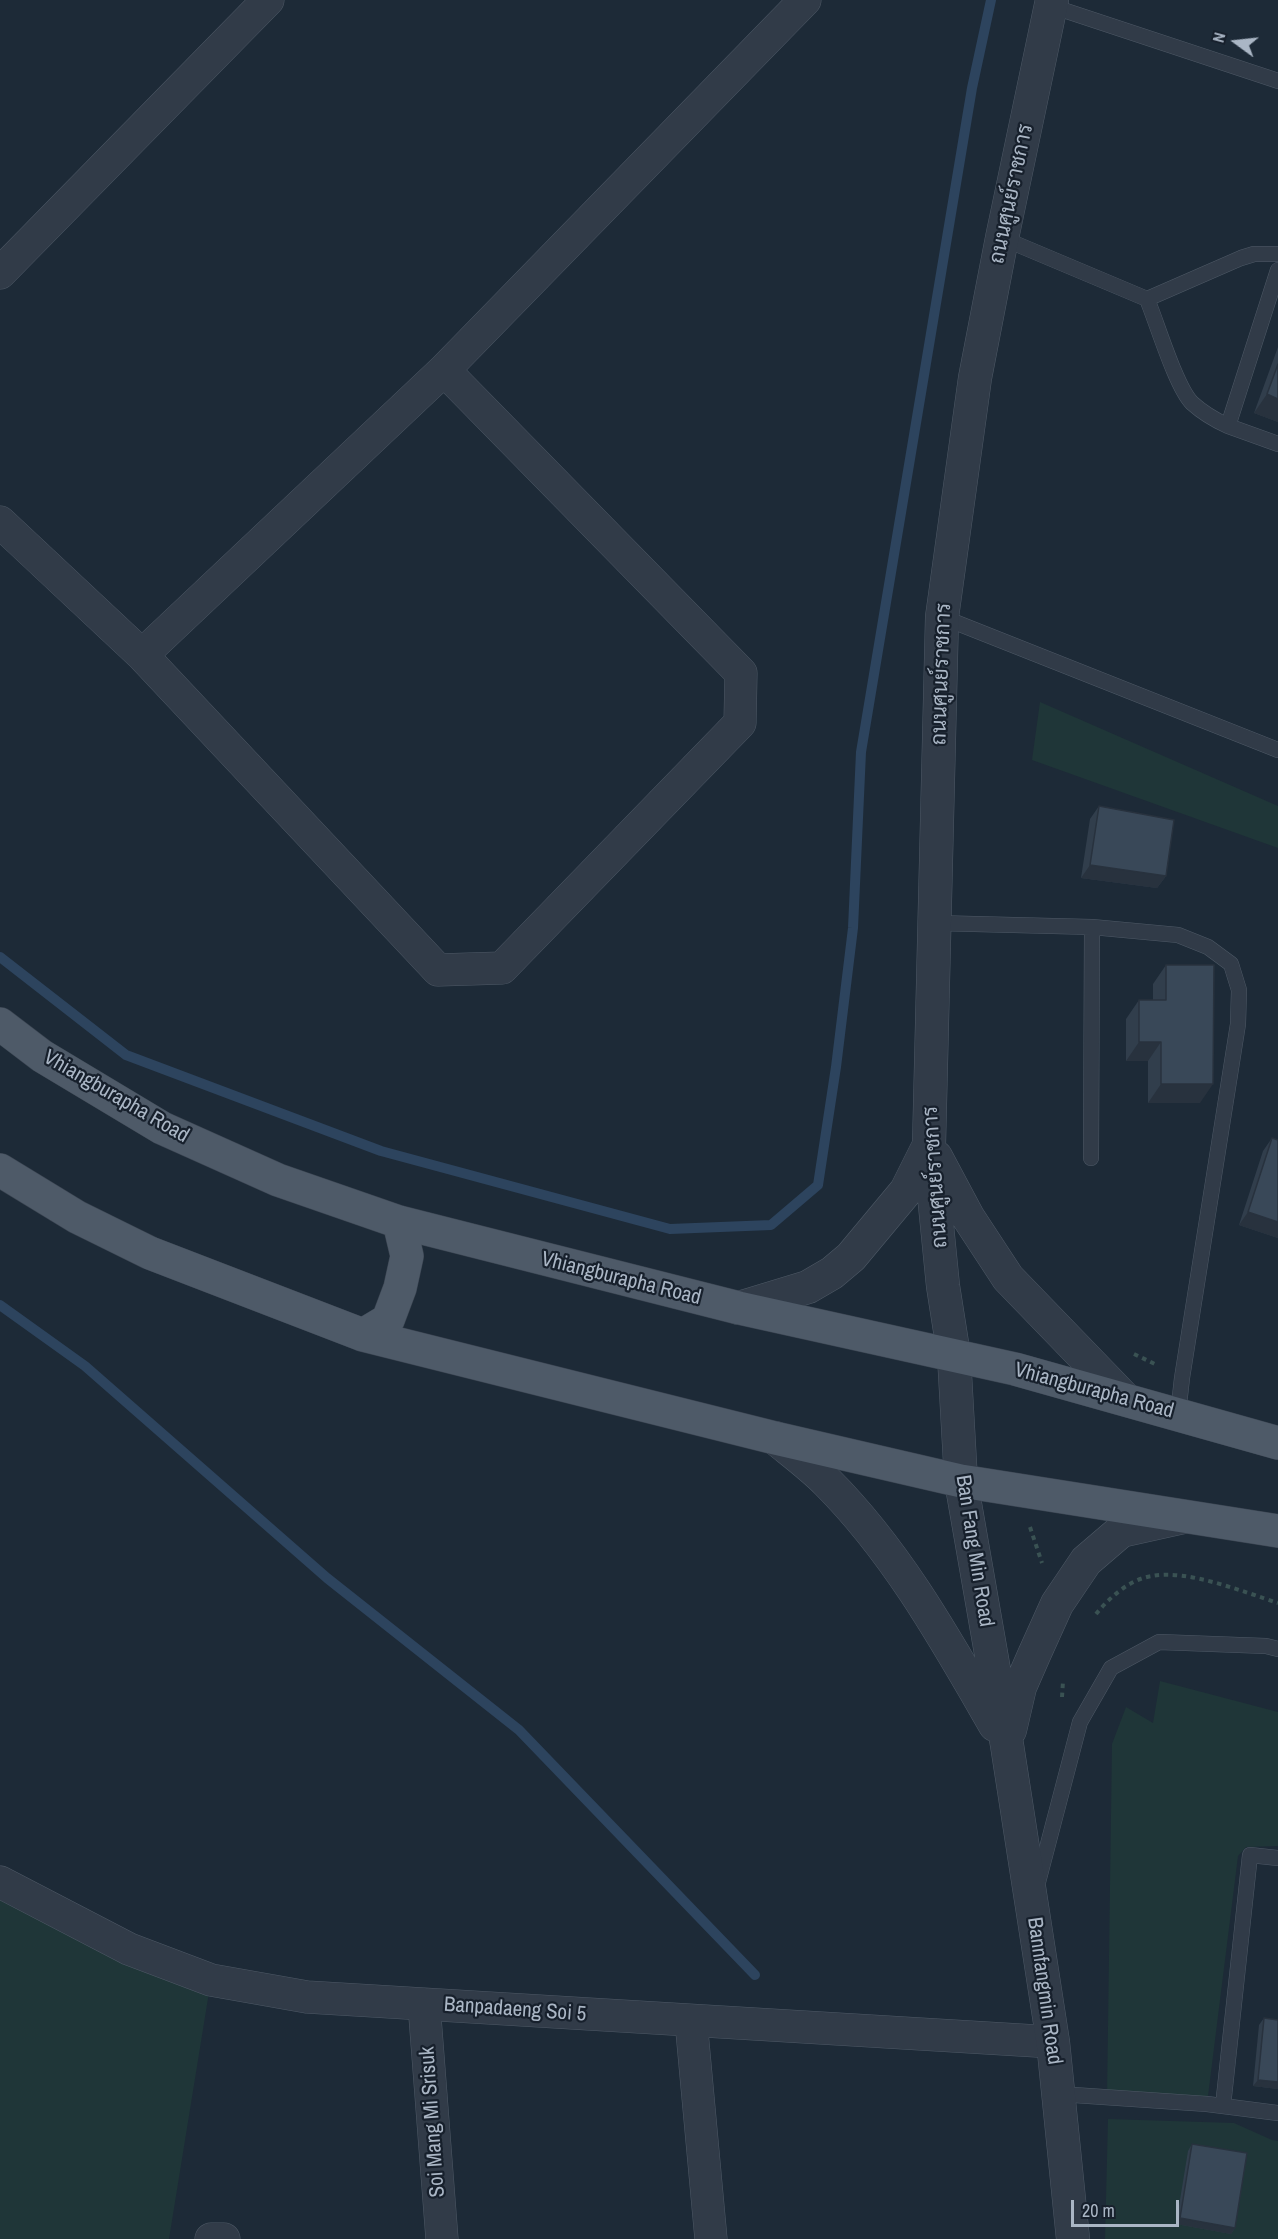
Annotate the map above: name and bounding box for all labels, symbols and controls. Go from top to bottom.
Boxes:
north arrow [1206,12,1266,72]
text: N [1207,30,1230,45]
street label: ถนนศูนย์ราชการ [985,122,1039,266]
street label: ถนนศูนย์ราชการ [927,602,957,746]
street label: Vhiangburapha Road [39,1045,193,1149]
street label: ถนนศูนย์ราชการ [918,1105,954,1249]
street label: Vhiangburapha Road [539,1247,703,1311]
street label: Vhiangburapha Road [1012,1358,1176,1424]
street label: Ban Fang Min Road [950,1473,998,1629]
street label: Bannfangmin Road [1021,1916,1067,2066]
street label: Banpadaeng Soi 5 [443,1992,587,2028]
street label: Soi Mang Mi Srisuk [415,2046,451,2198]
scale bar [1074,2188,1182,2226]
text: 20 m [1082,2198,1115,2223]

